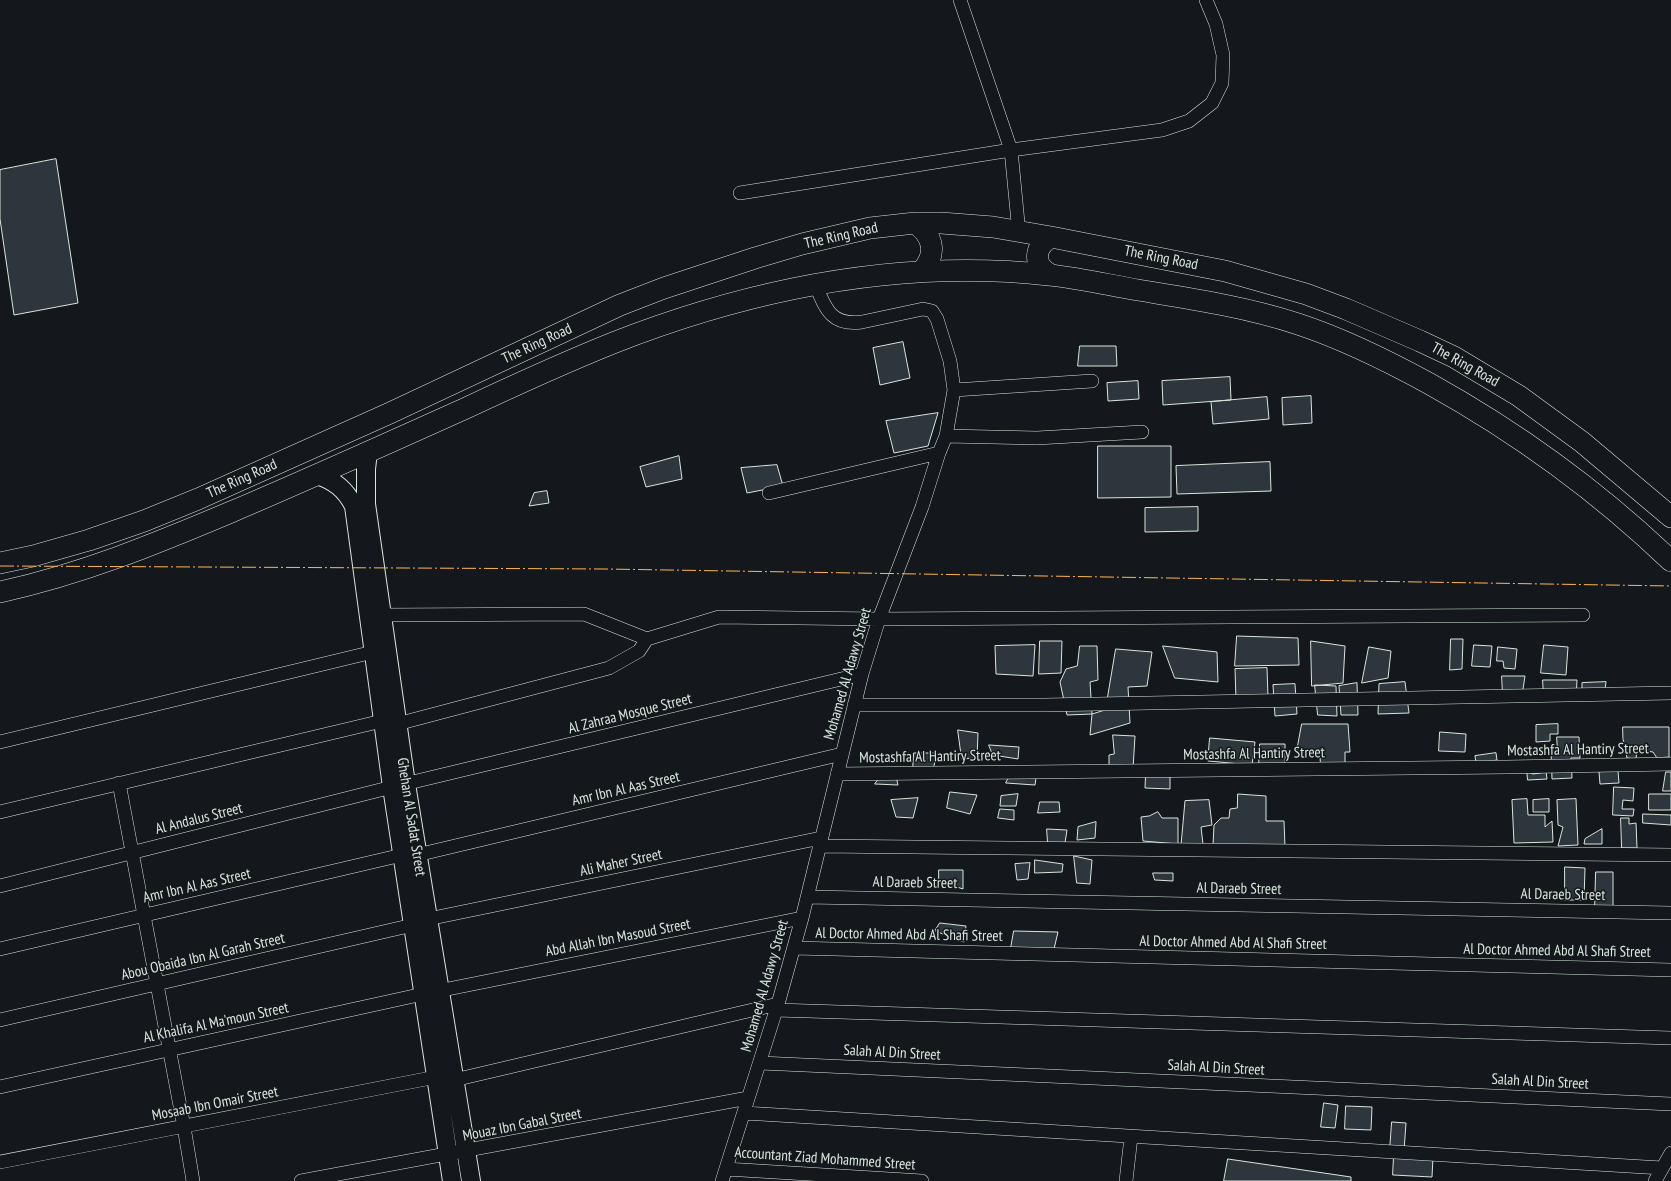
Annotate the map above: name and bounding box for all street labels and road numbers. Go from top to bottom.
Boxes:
street label: The Ring Road [802,219,880,253]
street label: The Ring Road [1122,242,1200,274]
street label: The Ring Road [499,320,575,368]
street label: The Ring Road [1428,339,1502,391]
street label: The Ring Road [204,456,280,502]
street label: Mohamed Al Adawy Street [821,606,875,742]
street label: Al Zahraa Mosque Street [566,690,694,738]
street label: Mostashfa Al Hantiry Street [1507,740,1649,760]
street label: Mostashfa Al Hantiry Street [1183,744,1325,764]
street label: Mostashfa Al Hantiry Street [859,747,1001,767]
street label: Ghehan Al Sadat Street [393,757,429,877]
street label: Amr Ibn Al Aas Street [570,768,682,810]
street label: Al Andalus Street [154,799,244,839]
street label: Ali Maher Street [578,845,664,881]
street label: Amr Ibn Al Aas Street [141,865,253,907]
street label: Al Daraeb Street [873,873,957,893]
street label: Al Daraeb Street [1197,879,1281,899]
street label: Al Daraeb Street [1521,885,1605,905]
street label: Abd Allah Ibn Masoud Street [544,915,692,961]
street label: Mohamed Al Adawy Street [738,918,792,1054]
street label: Al Doctor Ahmed Abd Al Shafi Street [815,924,1003,946]
street label: Abou Obaida Ibn Al Garah Street [119,929,287,985]
street label: Al Doctor Ahmed Abd Al Shafi Street [1139,932,1327,954]
street label: Al Doctor Ahmed Abd Al Shafi Street [1463,940,1651,962]
street label: Al Khalifa Al Ma'moun Street [142,999,290,1047]
street label: Salah Al Din Street [843,1041,941,1065]
street label: Salah Al Din Street [1167,1056,1265,1080]
street label: Salah Al Din Street [1491,1070,1589,1094]
street label: Mosaab Ibn Omair Street [150,1083,280,1125]
street label: Mouaz Ibn Gabal Street [461,1105,583,1145]
street label: Accountant Ziad Mohammed Street [734,1144,916,1174]

